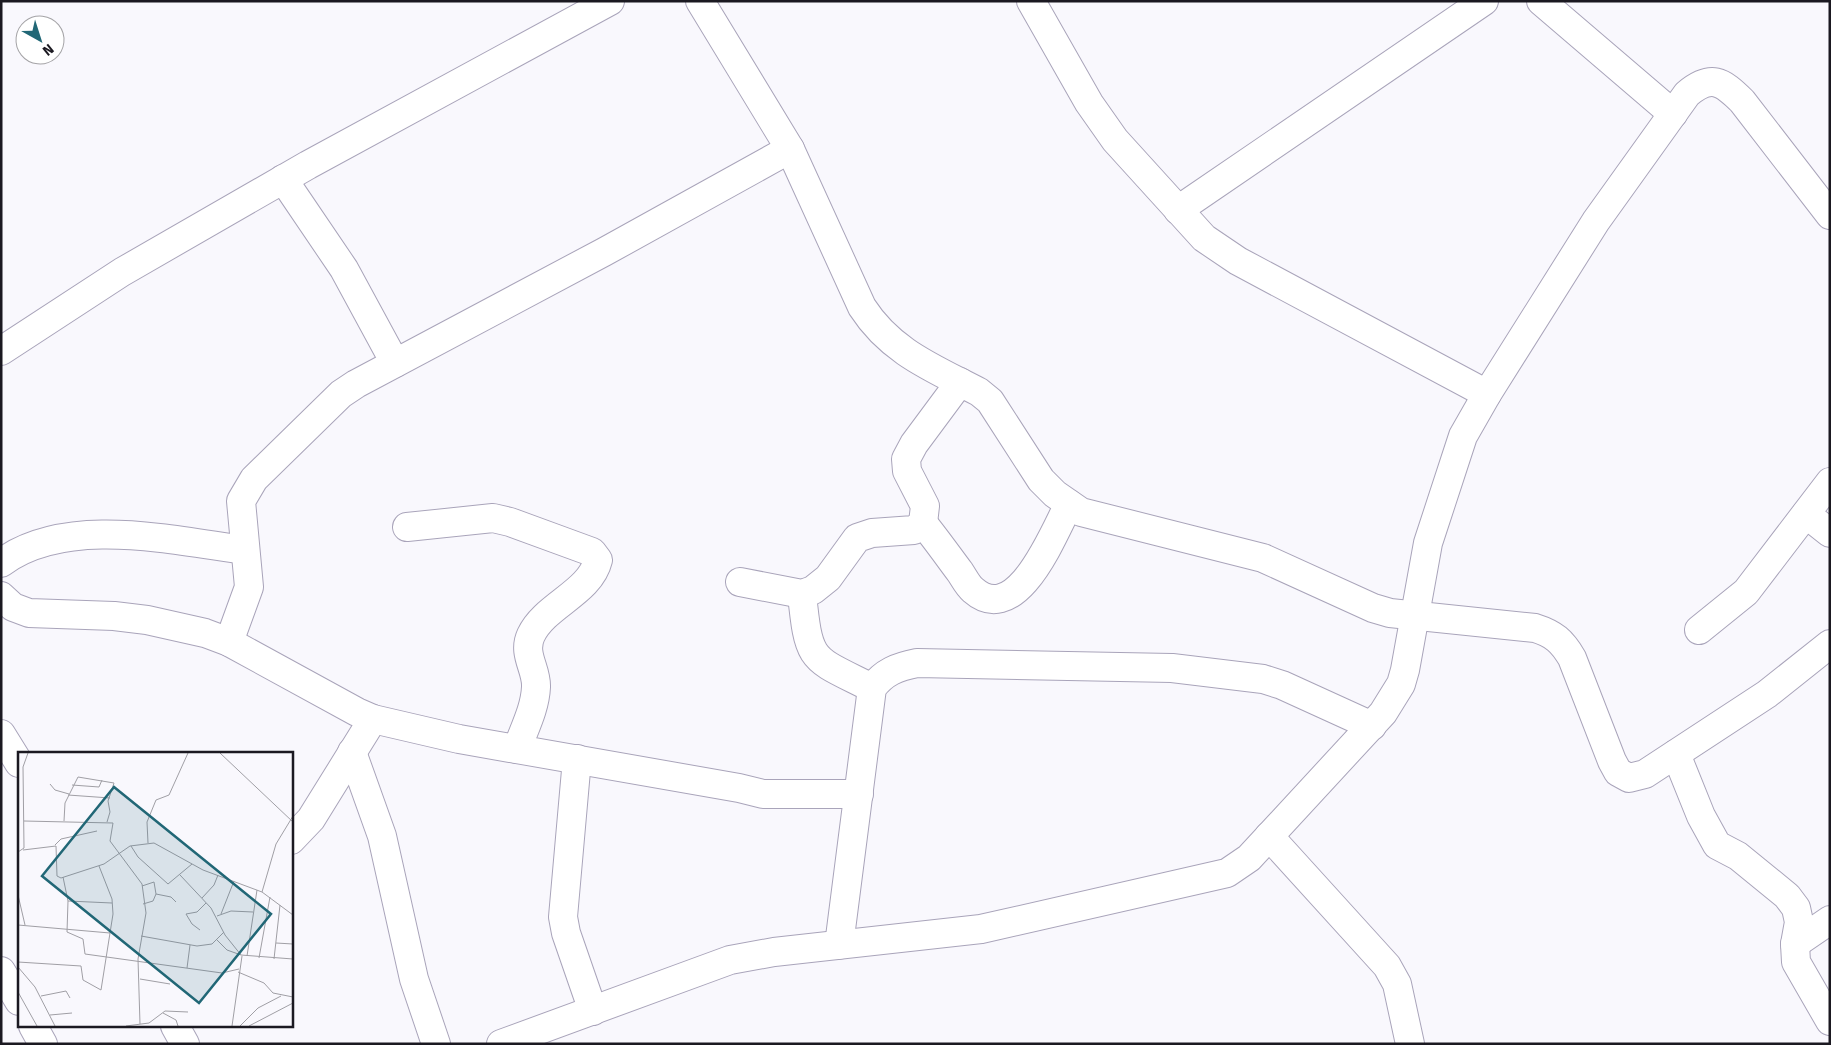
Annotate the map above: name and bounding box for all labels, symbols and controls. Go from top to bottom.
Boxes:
north arrow [15,15,65,65]
text: N [39,40,57,59]
inset map [18,752,292,1028]

